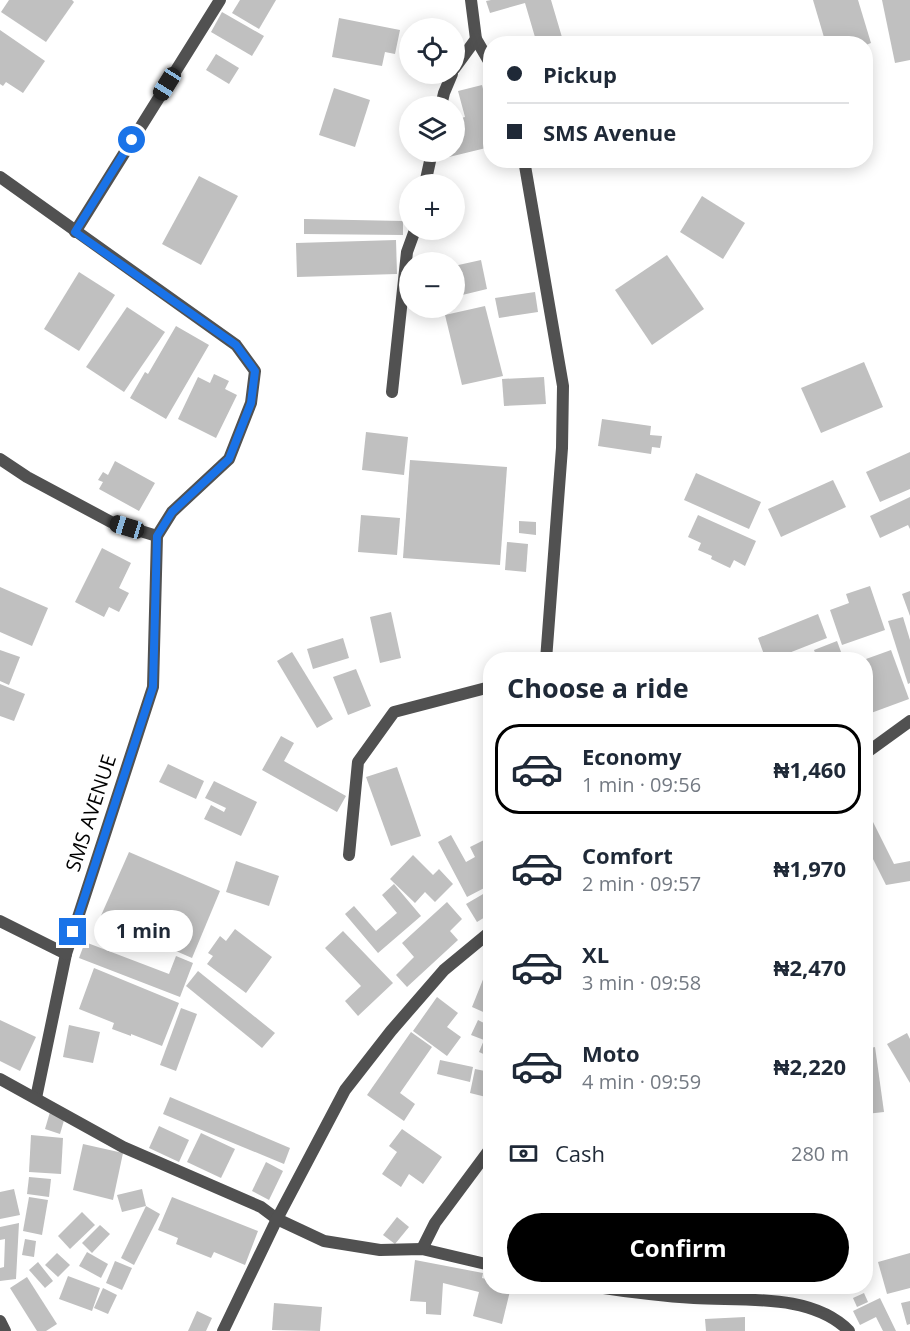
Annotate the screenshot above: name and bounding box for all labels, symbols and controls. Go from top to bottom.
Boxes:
map controls [399,18,465,318]
button: locate [399,18,465,84]
text: Pickup [543,59,617,89]
car [150,64,184,104]
button: layers [399,96,465,162]
text: SMS Avenue [543,117,676,147]
route start [118,126,145,153]
button: + [399,174,465,240]
button: − [399,252,465,318]
car [107,513,147,541]
text: Choose a ride [507,669,689,706]
text: Economy [582,741,681,771]
icon: car [510,742,564,796]
street label: SMS AVENUE [59,751,122,875]
text: ₦1,460 [774,754,846,784]
text: 1 min · 09:56 [582,771,701,798]
text: Comfort [582,840,673,870]
icon: car [510,841,564,895]
text: ₦1,970 [774,853,846,883]
text: 2 min · 09:57 [582,870,701,897]
callout: 1 min [94,911,193,953]
text: 1 min [116,917,171,944]
route end [59,918,86,945]
text: XL [582,939,609,969]
icon: car [510,940,564,994]
text: ₦2,470 [774,952,846,982]
text: 3 min · 09:58 [582,969,701,996]
text: Moto [582,1038,640,1068]
icon: car [510,1039,564,1093]
text: ₦2,220 [774,1051,846,1081]
text: 4 min · 09:59 [582,1068,701,1095]
icon: cash [507,1137,540,1170]
text: Cash [555,1138,605,1168]
text: 280 m [791,1140,849,1167]
button: Confirm [507,1213,849,1282]

